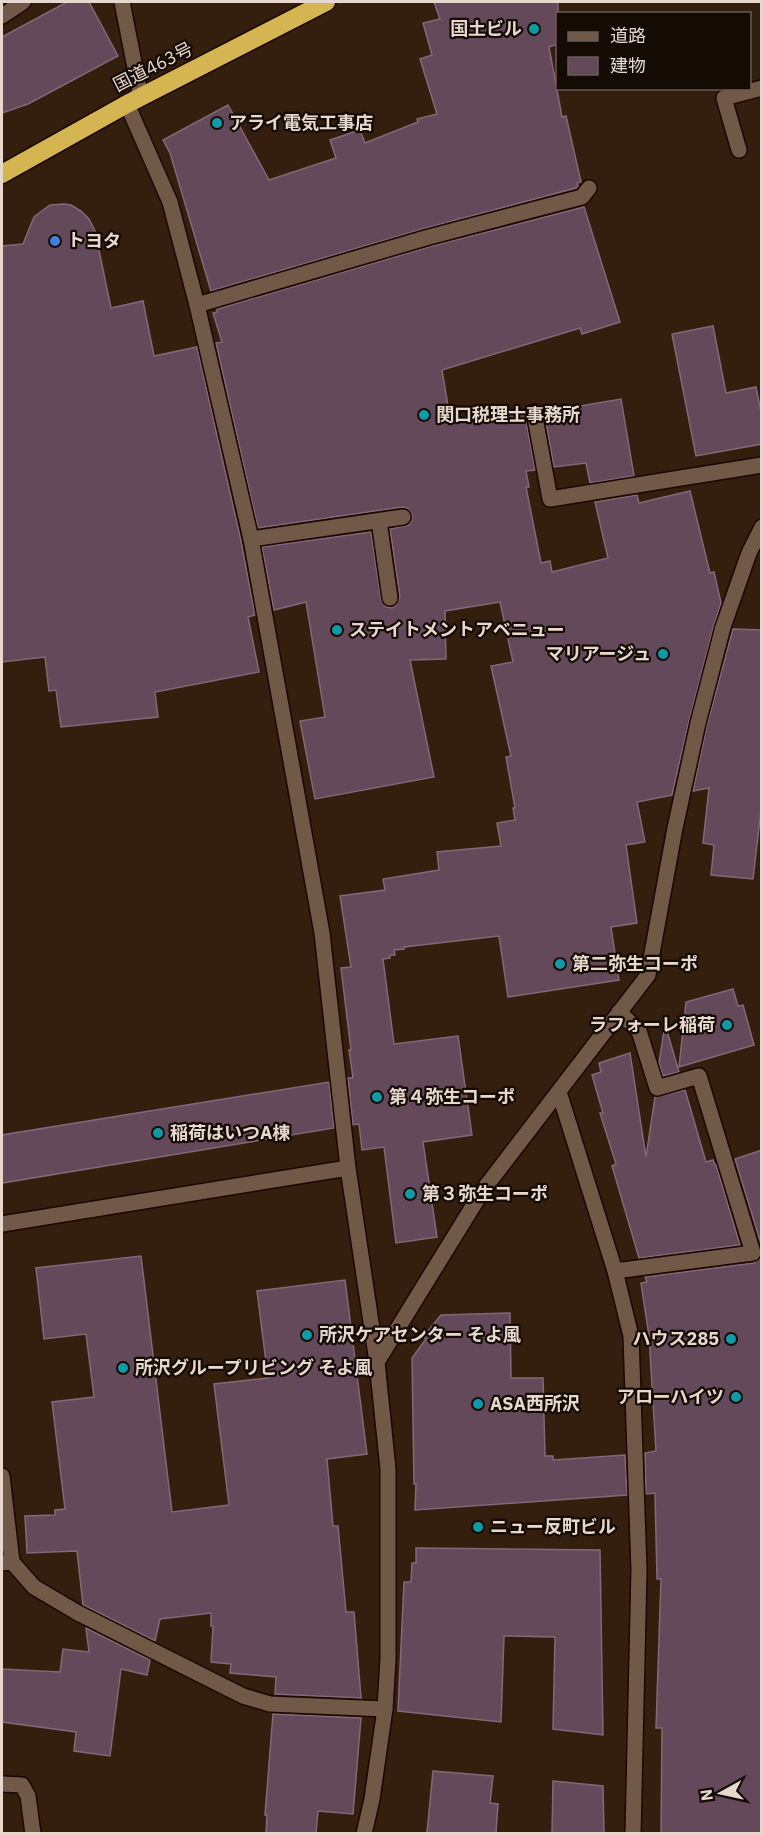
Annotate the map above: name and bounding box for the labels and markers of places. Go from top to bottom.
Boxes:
place label: 国土ビル [450,17,522,40]
marker: 国土ビル [527,22,541,36]
place label: アライ電気工事店 [229,111,373,134]
marker: アライ電気工事店 [210,116,224,130]
place label: トヨタ [67,229,121,252]
marker: トヨタ [48,234,62,248]
place label: 関口税理士事務所 [436,403,580,426]
marker: 関口税理士事務所 [417,408,431,422]
place label: ステイトメントアベニュー [349,618,565,641]
marker: ステイトメントアベニュー [330,623,344,637]
place label: マリアージュ [546,642,651,665]
marker: マリアージュ [656,647,670,661]
place label: 第二弥生コーポ [572,952,698,975]
marker: 第二弥生コーポ [553,957,567,971]
place label: ラフォーレ稲荷 [589,1013,715,1036]
marker: ラフォーレ稲荷 [720,1018,734,1032]
place label: 第４弥生コーポ [389,1085,515,1108]
marker: 第４弥生コーポ [370,1090,384,1104]
place label: 稲荷はいつA棟 [170,1121,290,1144]
marker: 稲荷はいつA棟 [151,1126,165,1140]
place label: 第３弥生コーポ [422,1182,548,1205]
marker: 第３弥生コーポ [403,1187,417,1201]
place label: 所沢ケアセンター そよ風 [319,1323,521,1346]
place label: ハウス285 [633,1327,719,1350]
marker: 所沢ケアセンター そよ風 [300,1328,314,1342]
marker: ハウス285 [724,1332,738,1346]
place label: 所沢グループリビング そよ風 [135,1356,372,1379]
marker: 所沢グループリビング そよ風 [116,1361,130,1375]
place label: アローハイツ [617,1385,724,1408]
marker: アローハイツ [729,1390,743,1404]
place label: ASA西所沢 [490,1392,580,1415]
marker: ASA西所沢 [471,1397,485,1411]
place label: ニュー反町ビル [490,1515,616,1538]
marker: ニュー反町ビル [471,1520,485,1534]

